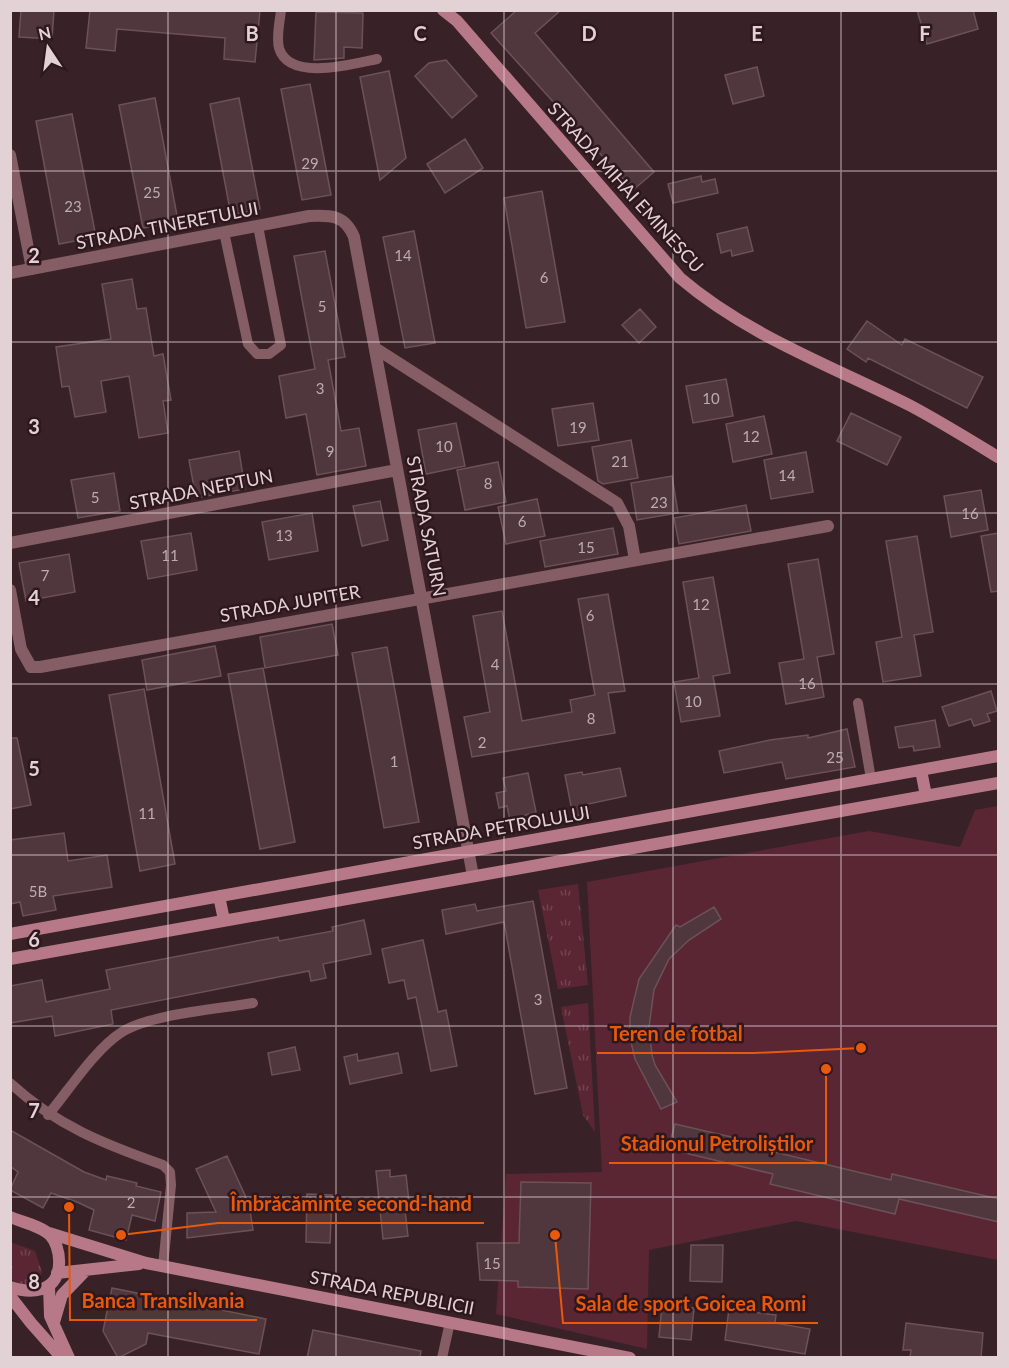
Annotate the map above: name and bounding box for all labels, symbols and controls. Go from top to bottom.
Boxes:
north arrow [18,18,78,78]
text: B [245,21,259,45]
text: C [413,21,427,45]
text: D [581,21,597,45]
text: E [751,21,763,45]
text: F [919,21,931,45]
text: N [36,22,53,44]
street label: STRADA MIHAI EMINESCU [544,97,708,277]
house number: 29 [301,154,319,172]
house number: 25 [143,183,161,201]
house number: 23 [64,197,82,215]
street label: STRADA TINERETULUI [74,197,260,253]
text: 2 [28,243,40,267]
house number: 14 [394,246,412,264]
house number: 6 [540,268,549,286]
house number: 5 [318,297,326,315]
house number: 3 [316,379,324,397]
house number: 10 [702,389,720,407]
text: 3 [28,414,40,438]
house number: 19 [569,418,587,436]
house number: 12 [742,427,760,445]
house number: 10 [435,437,453,455]
house number: 9 [326,442,334,460]
house number: 21 [611,452,629,470]
street label: STRADA SATURN [403,454,451,598]
street label: STRADA NEPTUN [127,464,275,514]
house number: 14 [778,466,796,484]
house number: 8 [484,474,492,492]
house number: 5 [91,488,99,506]
house number: 23 [650,493,668,511]
house number: 16 [961,504,979,522]
house number: 6 [518,512,527,530]
house number: 13 [275,526,293,544]
house number: 15 [577,538,595,556]
house number: 11 [161,546,179,564]
house number: 7 [41,566,50,584]
street label: STRADA JUPITER [218,580,362,626]
text: 4 [28,585,40,609]
house number: 12 [692,595,710,613]
house number: 6 [586,606,595,624]
house number: 4 [491,655,500,673]
house number: 16 [798,674,816,692]
house number: 10 [684,692,702,710]
house number: 8 [587,709,595,727]
house number: 2 [478,733,486,751]
house number: 25 [826,748,844,766]
house number: 1 [390,752,398,770]
text: 5 [28,756,40,780]
street label: STRADA PETROLULUI [411,801,591,853]
house number: 11 [138,804,156,822]
house number: 5B [29,882,47,900]
text: 6 [28,927,40,951]
house number: 3 [534,990,542,1008]
callout: Teren de fotbal [597,1015,754,1053]
text: Teren de fotbal [609,1021,743,1045]
text: 7 [28,1098,40,1122]
callout: Stadionul Petroliștilor [609,1125,826,1163]
text: Stadionul Petroliștilor [621,1131,814,1155]
callout: Îmbrăcăminte second-hand [218,1185,484,1223]
text: Îmbrăcăminte second-hand [229,1191,472,1215]
house number: 2 [127,1193,135,1211]
house number: 15 [483,1254,501,1272]
street label: STRADA REPUBLICII [308,1265,476,1319]
text: 8 [28,1269,40,1293]
callout: Banca Transilvania [70,1282,257,1320]
callout: Sala de sport Goicea Romi [563,1285,818,1323]
text: Banca Transilvania [81,1288,245,1312]
text: Sala de sport Goicea Romi [576,1291,806,1315]

